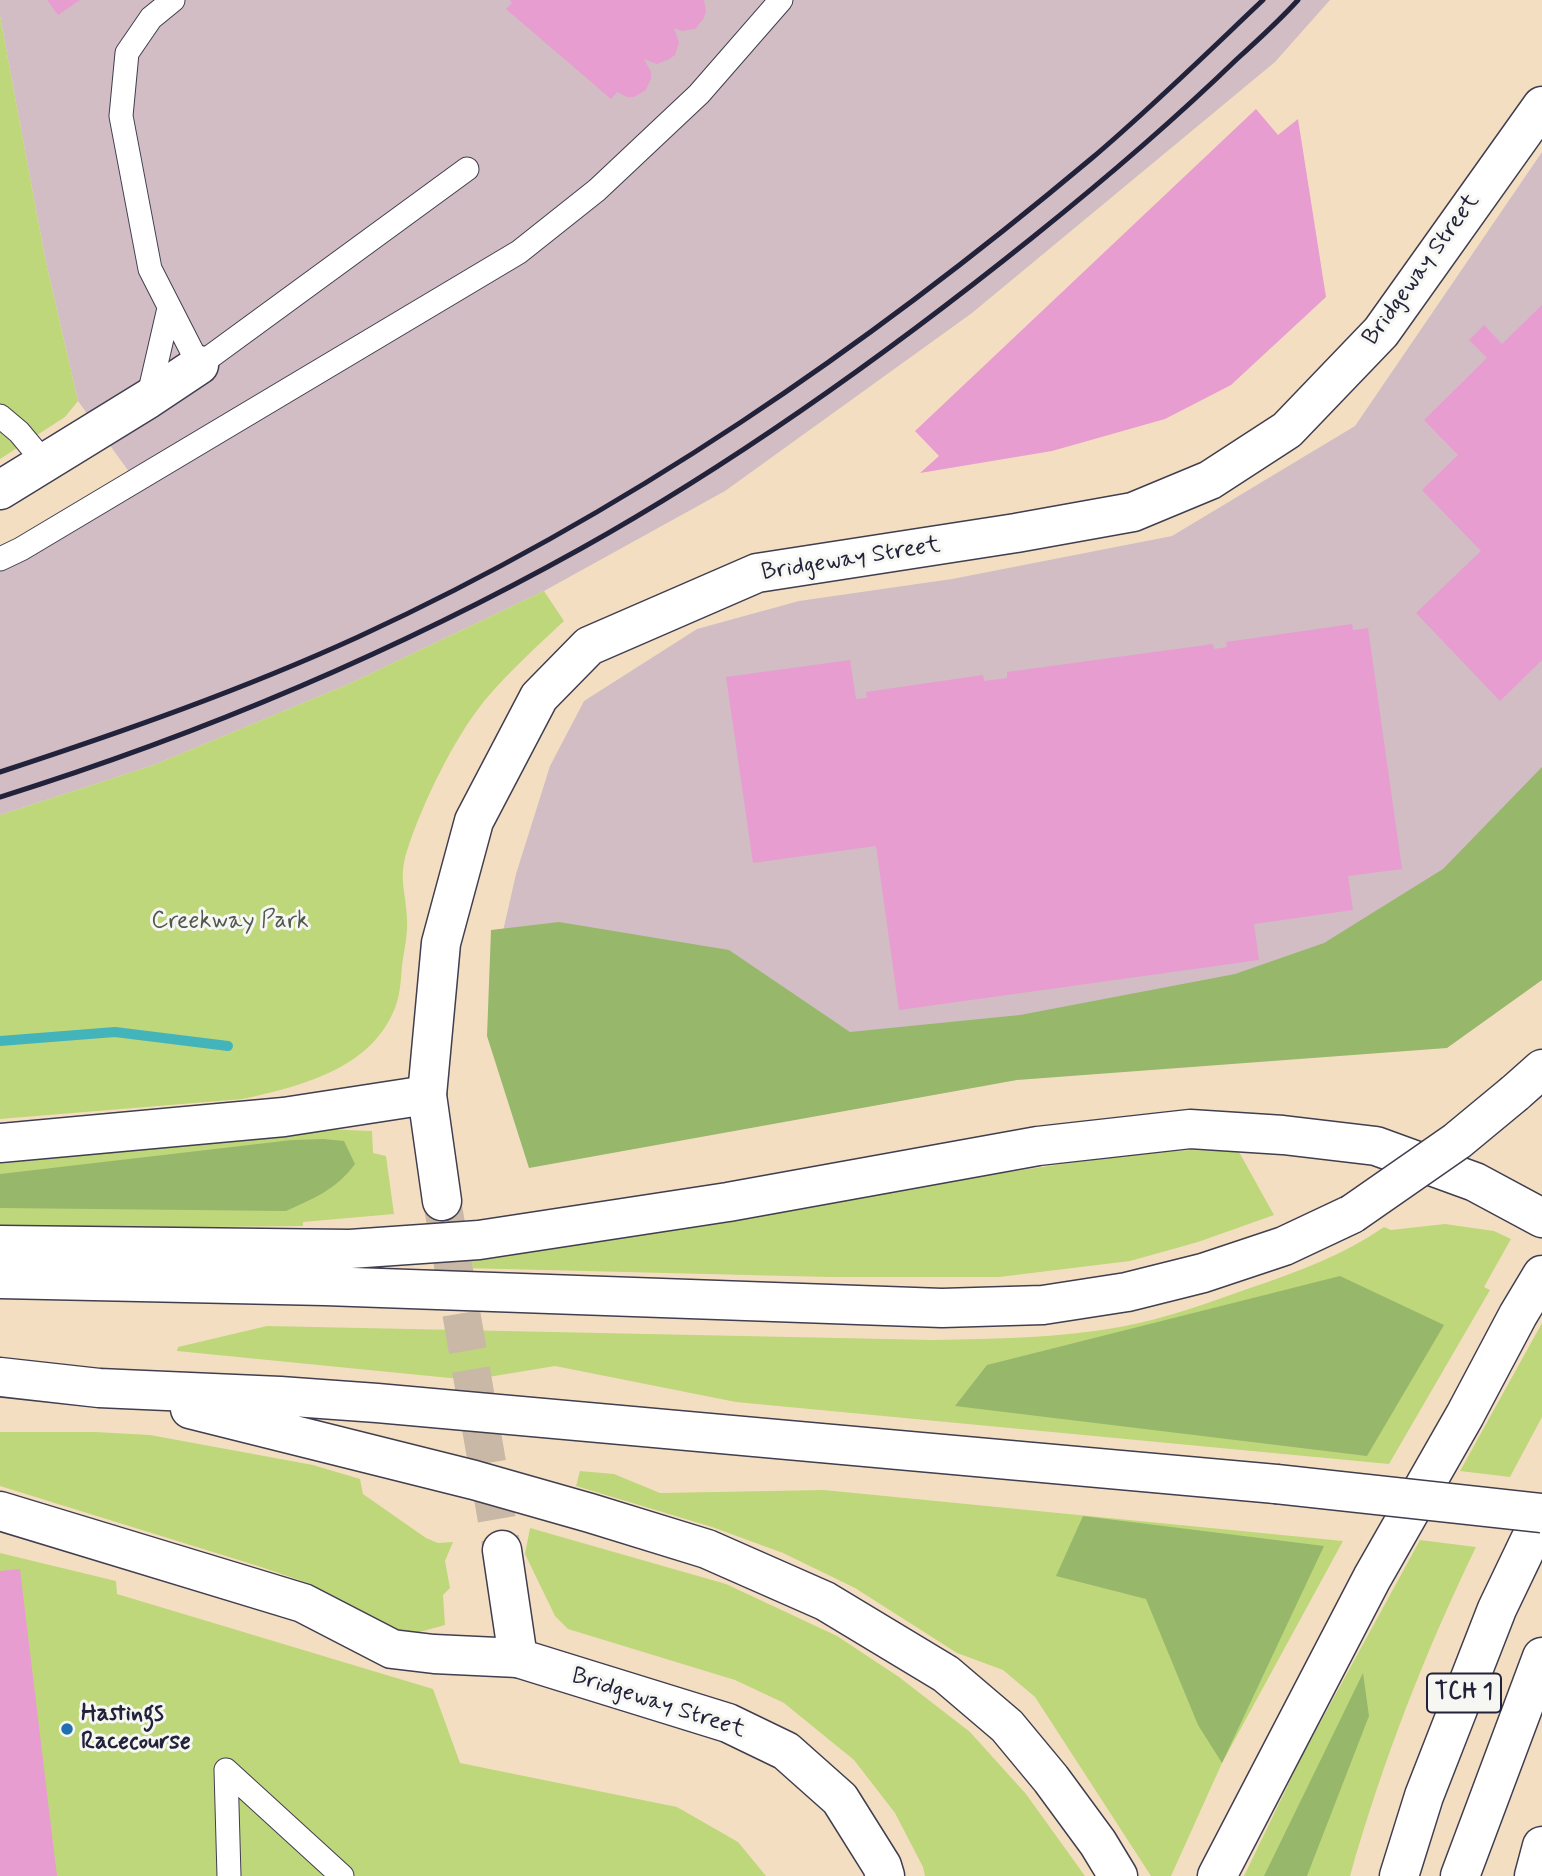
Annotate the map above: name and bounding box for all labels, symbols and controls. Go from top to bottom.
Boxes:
street label: Bridgeway Street [1357,188,1487,352]
street label: Bridgeway Street [760,532,942,588]
park label: Creekway Park [151,908,309,936]
street label: Bridgeway Street [568,1662,748,1746]
road number: TCH 1 [1427,1674,1501,1712]
place label: Hastings Racecourse [81,1701,191,1757]
marker: Hastings Racecourse [59,1721,75,1737]

